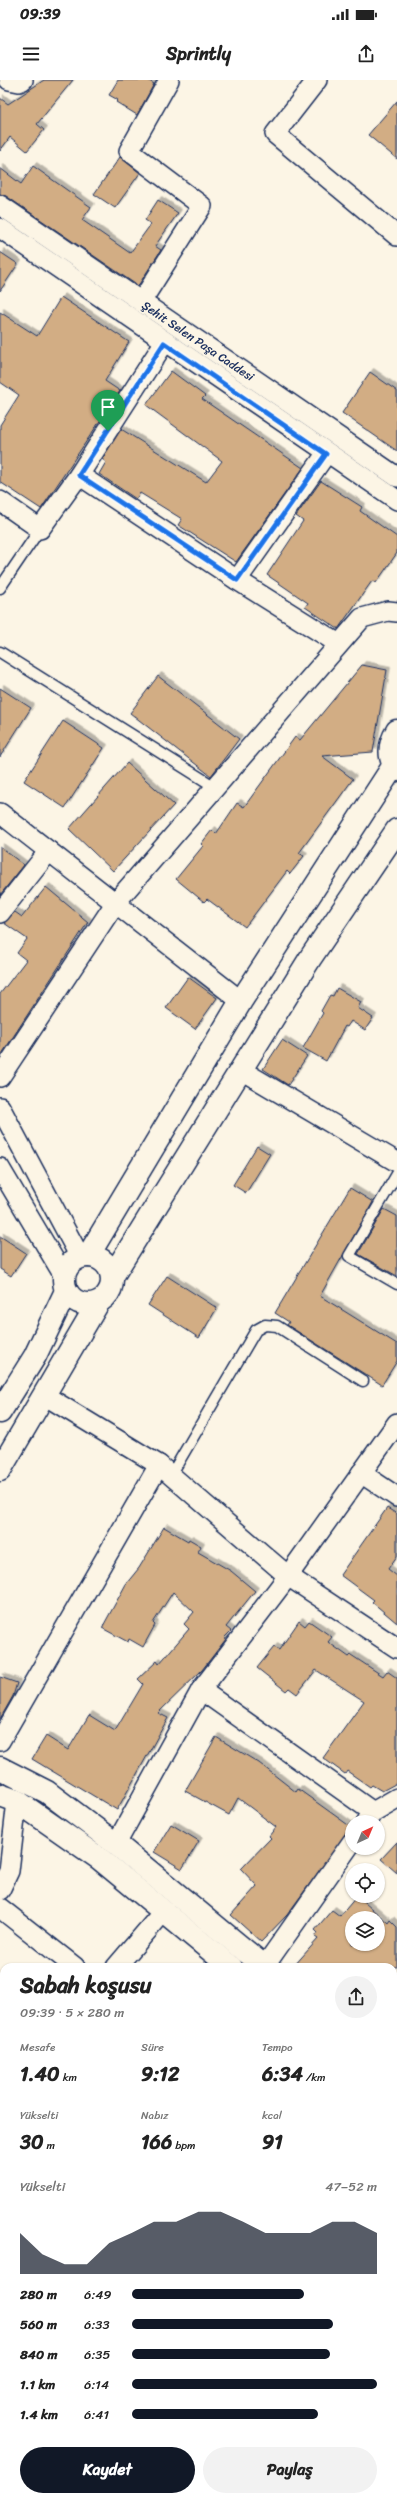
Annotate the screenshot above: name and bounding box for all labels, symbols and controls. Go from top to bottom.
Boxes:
text: 09:39 [20,1,61,27]
text: Sprintly [166,38,231,70]
icon: menu [20,43,42,65]
icon: share [355,43,377,65]
street label: Şehit Selen Paşa Caddesi [137,295,259,387]
pin [91,390,125,431]
icon: arrive [97,396,119,418]
north arrow [345,1815,385,1855]
map controls [345,1815,385,1951]
button: locate [345,1863,385,1903]
button: layers [345,1911,385,1951]
text: Sabah koşusu [20,1966,152,2005]
button: share [335,1976,377,2018]
text: 09:39 · 5 × 280 m [20,2001,124,2024]
text: Mesafe [20,2038,55,2057]
text: Süre [141,2038,164,2057]
text: Tempo [262,2038,293,2057]
text: 1.40 [20,2057,60,2092]
text: 9:12 [141,2057,179,2092]
text: 6:34 [262,2057,303,2092]
text: km [60,2068,77,2087]
text: /km [303,2068,326,2087]
text: Yükselti [20,2106,58,2125]
text: Nabız [141,2106,168,2125]
text: kcal [262,2106,282,2125]
text: 30 [20,2125,44,2160]
text: 166 [141,2125,172,2160]
text: 91 [262,2125,283,2160]
text: m [44,2136,55,2155]
text: bpm [172,2136,195,2155]
text: Yükselti [20,2175,65,2198]
text: 47–52 m [325,2175,377,2198]
text: 280 m [20,2283,57,2306]
text: 6:49 [84,2283,111,2306]
text: 560 m [20,2313,57,2336]
text: 6:33 [84,2313,110,2336]
text: 840 m [20,2343,58,2366]
text: 6:35 [84,2343,110,2366]
text: 1.1 km [20,2373,55,2396]
text: 6:14 [84,2373,109,2396]
text: 1.4 km [20,2403,58,2426]
text: 6:41 [84,2403,109,2426]
button: Kaydet [20,2447,195,2493]
button: Paylaş [203,2447,377,2493]

